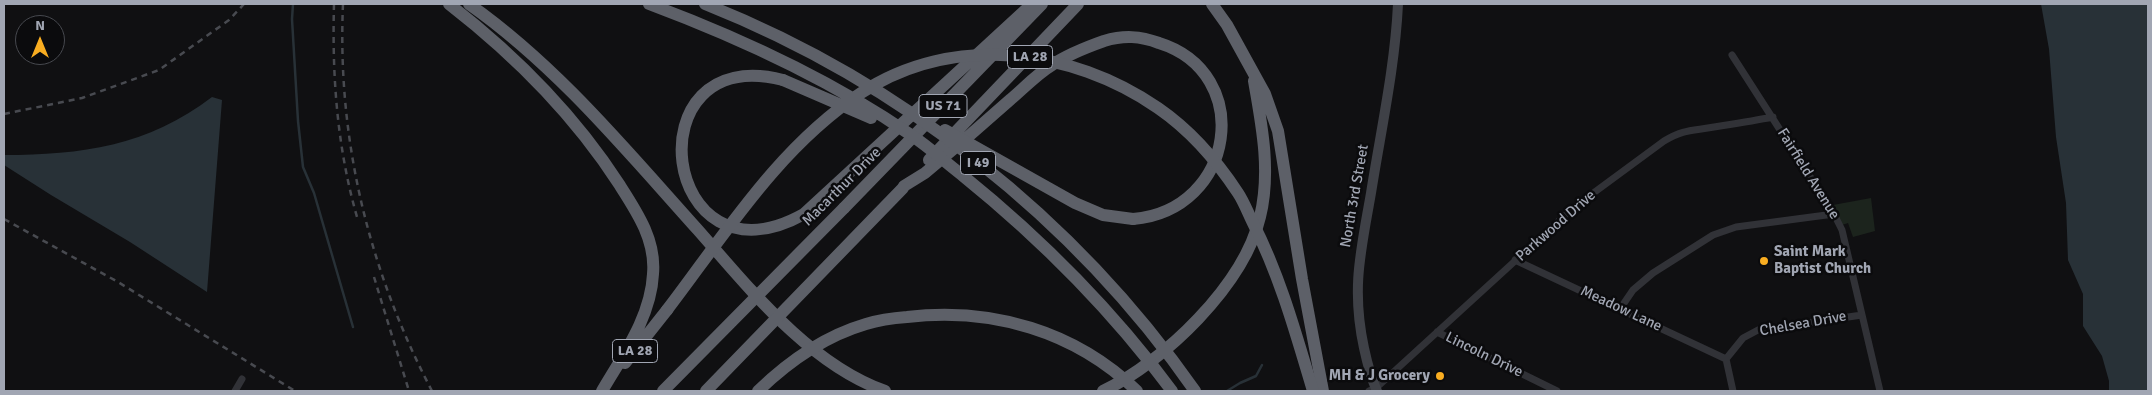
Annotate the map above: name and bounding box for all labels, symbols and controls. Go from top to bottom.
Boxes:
north arrow [15,15,65,65]
text: N [35,17,45,34]
road number: LA 28 [1008,46,1052,68]
road number: US 71 [919,94,967,118]
street label: Fairfield Avenue [1773,125,1843,223]
street label: North 3rd Street [1337,143,1373,249]
street label: Macarthur Drive [799,144,885,230]
road number: I 49 [960,152,996,174]
street label: Parkwood Drive [1512,186,1600,266]
place label: Saint Mark Baptist Church [1774,243,1871,278]
marker: Saint Mark Baptist Church [1758,255,1770,267]
street label: Meadow Lane [1577,282,1665,336]
street label: Chelsea Drive [1758,308,1848,340]
street label: Lincoln Drive [1442,328,1526,382]
road number: LA 28 [612,340,658,362]
place label: MH & J Grocery [1329,367,1430,385]
marker: MH & J Grocery [1434,370,1446,382]

